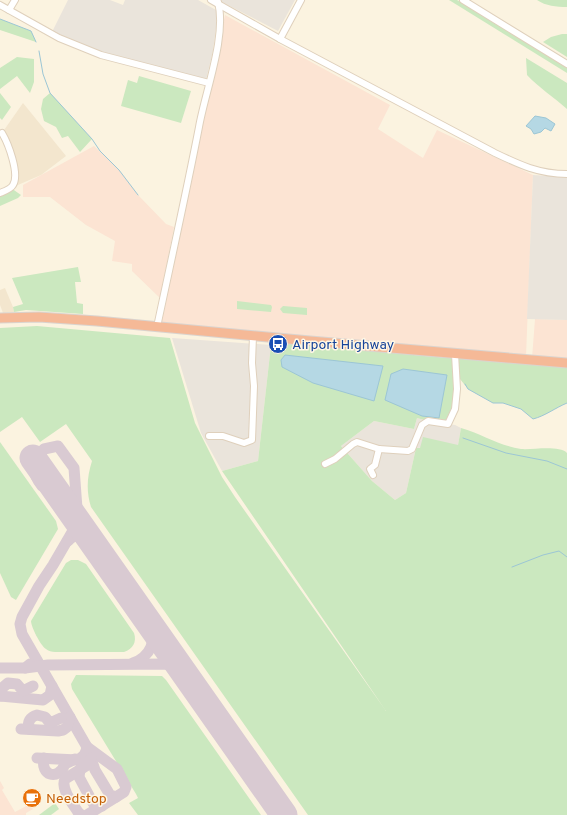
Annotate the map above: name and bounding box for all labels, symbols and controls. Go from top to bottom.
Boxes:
bus stop icon: Airport Highway [267,333,289,355]
place label: Airport Highway [292,337,394,354]
cafe icon: Needstop [21,787,43,809]
place label: Needstop [46,791,107,808]

